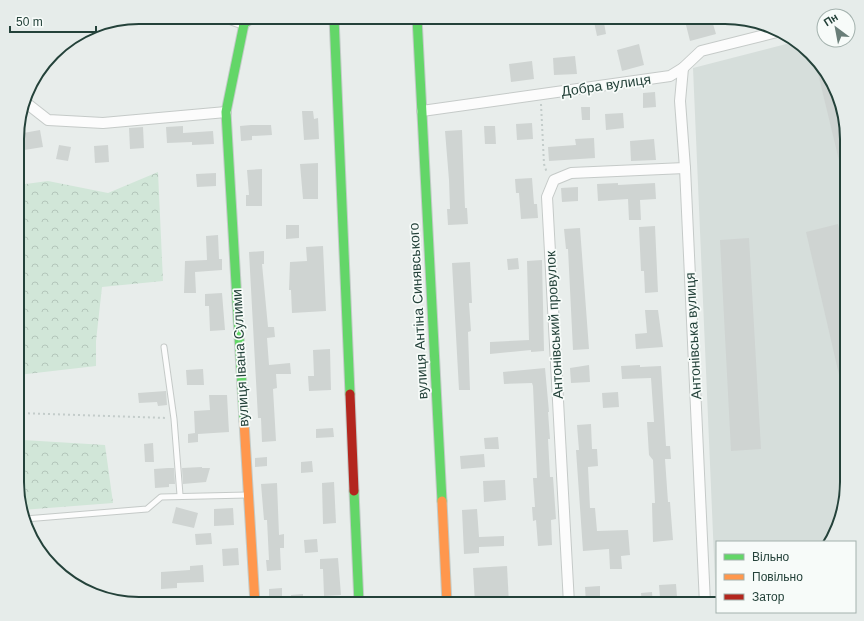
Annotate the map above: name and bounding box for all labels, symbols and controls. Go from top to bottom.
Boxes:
scale bar [10,8,96,34]
north arrow [816,8,856,48]
text: Пн [821,11,840,28]
text: 50 m [16,15,43,29]
street label: Добра вулиця [560,71,652,99]
street label: вулиця Антіна Синявського [405,222,431,400]
street label: Антонівський провулок [542,250,566,400]
street label: Антонівська вулиця [682,272,704,400]
street label: вулиця Івана Сулими [228,289,252,427]
legend [716,541,856,613]
text: Вільно [752,550,790,564]
text: Повільно [752,570,803,584]
text: Затор [752,590,785,604]

